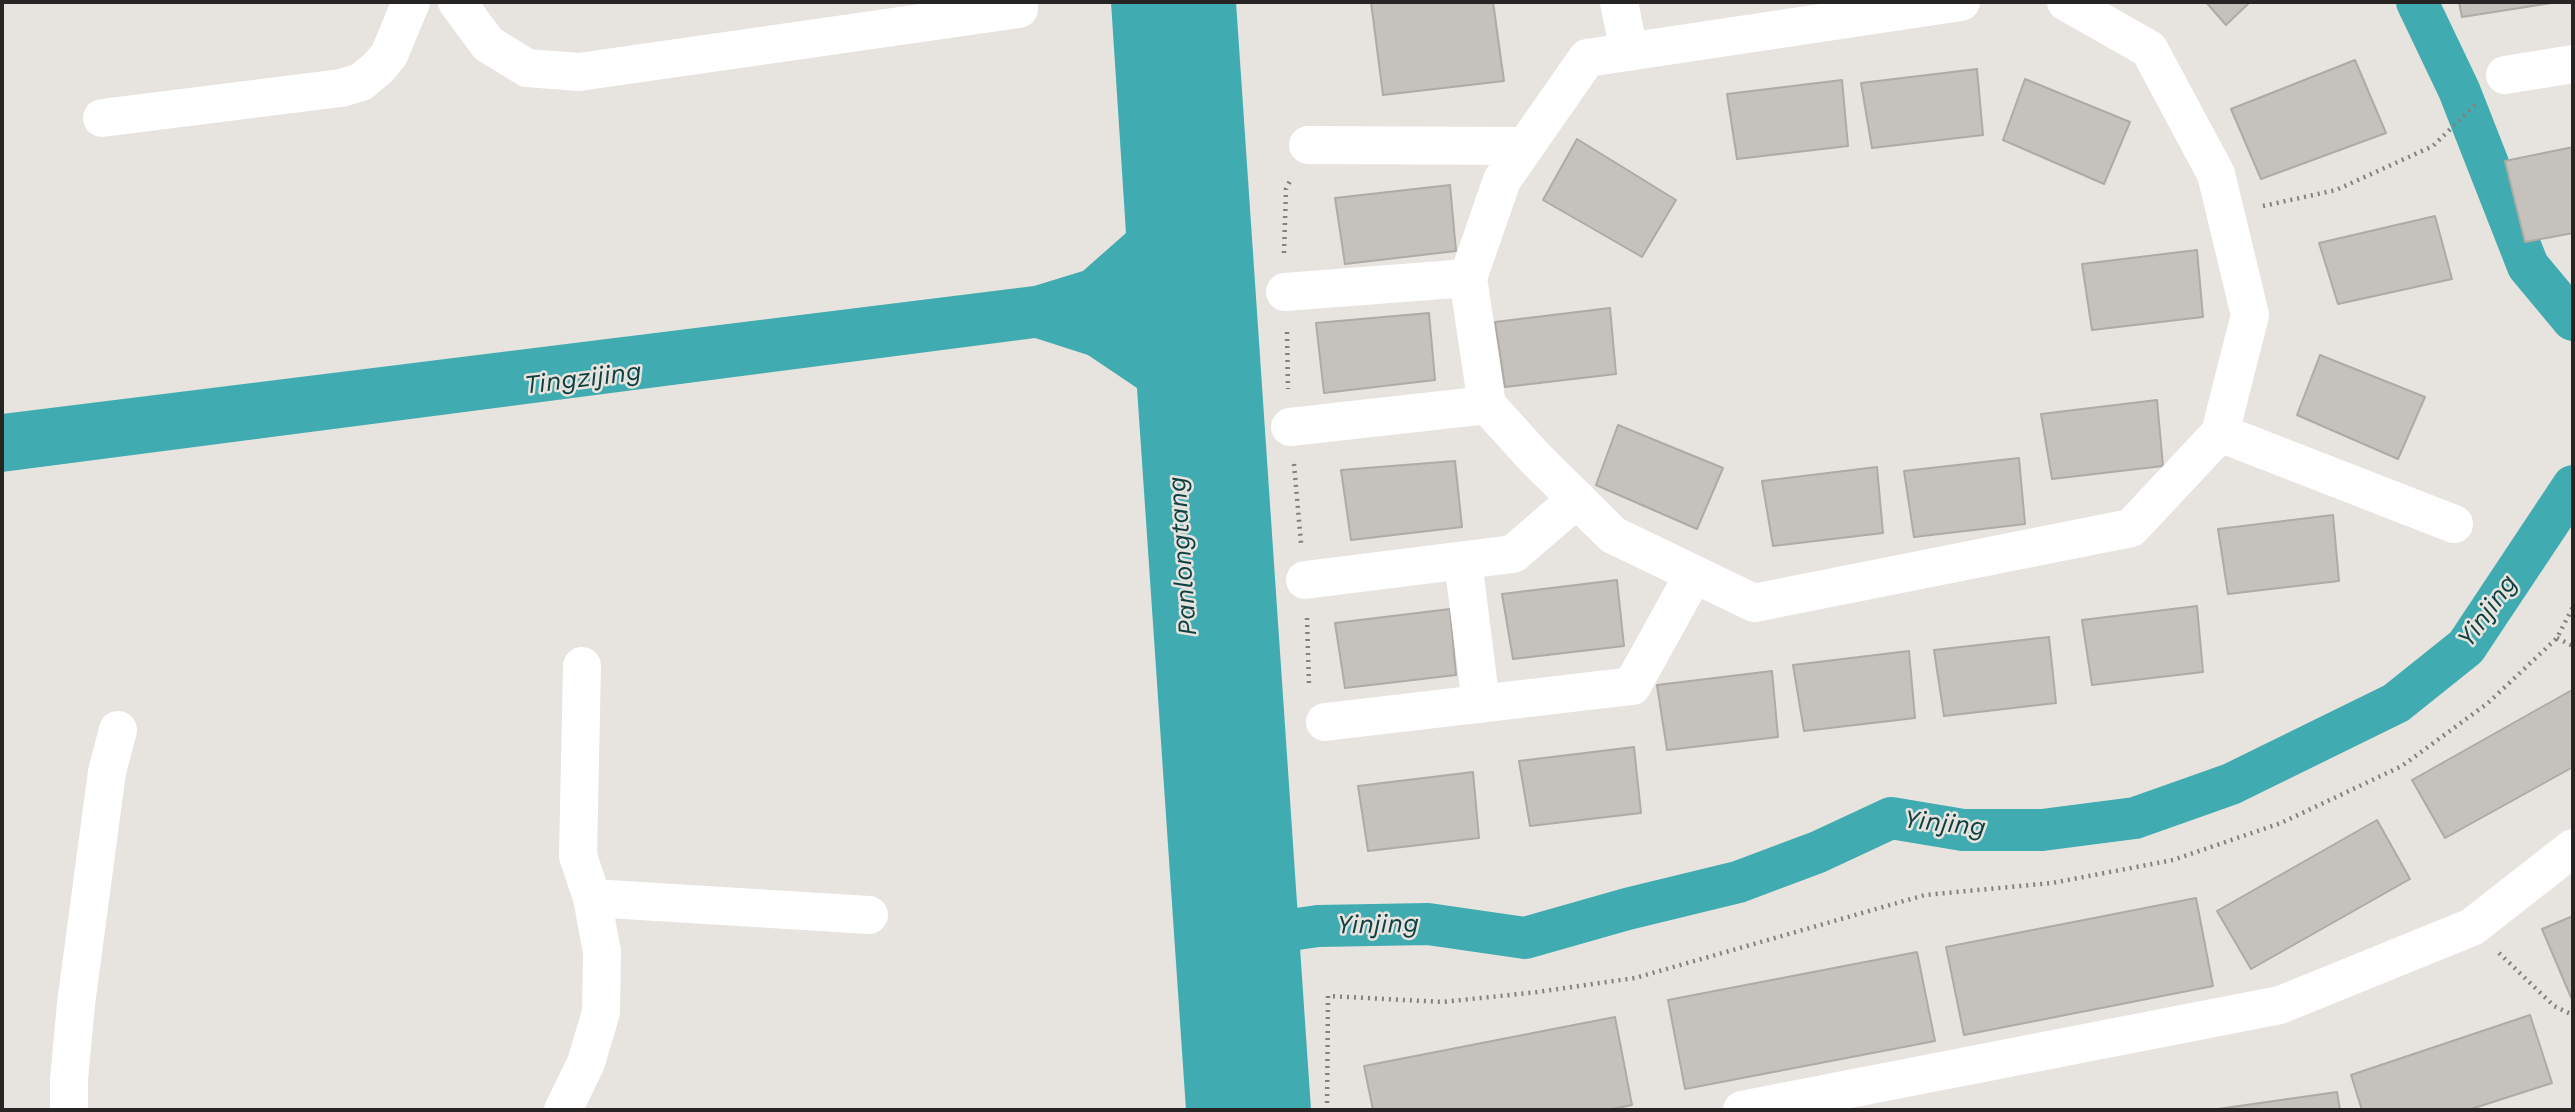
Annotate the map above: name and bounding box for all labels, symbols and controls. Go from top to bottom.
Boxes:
water label: Tingzijing [522,356,644,402]
water label: Panlongtang [1162,475,1204,637]
water label: Yinjing [2451,569,2525,653]
water label: Yinjing [1903,804,1987,844]
water label: Yinjing [1337,909,1419,941]

